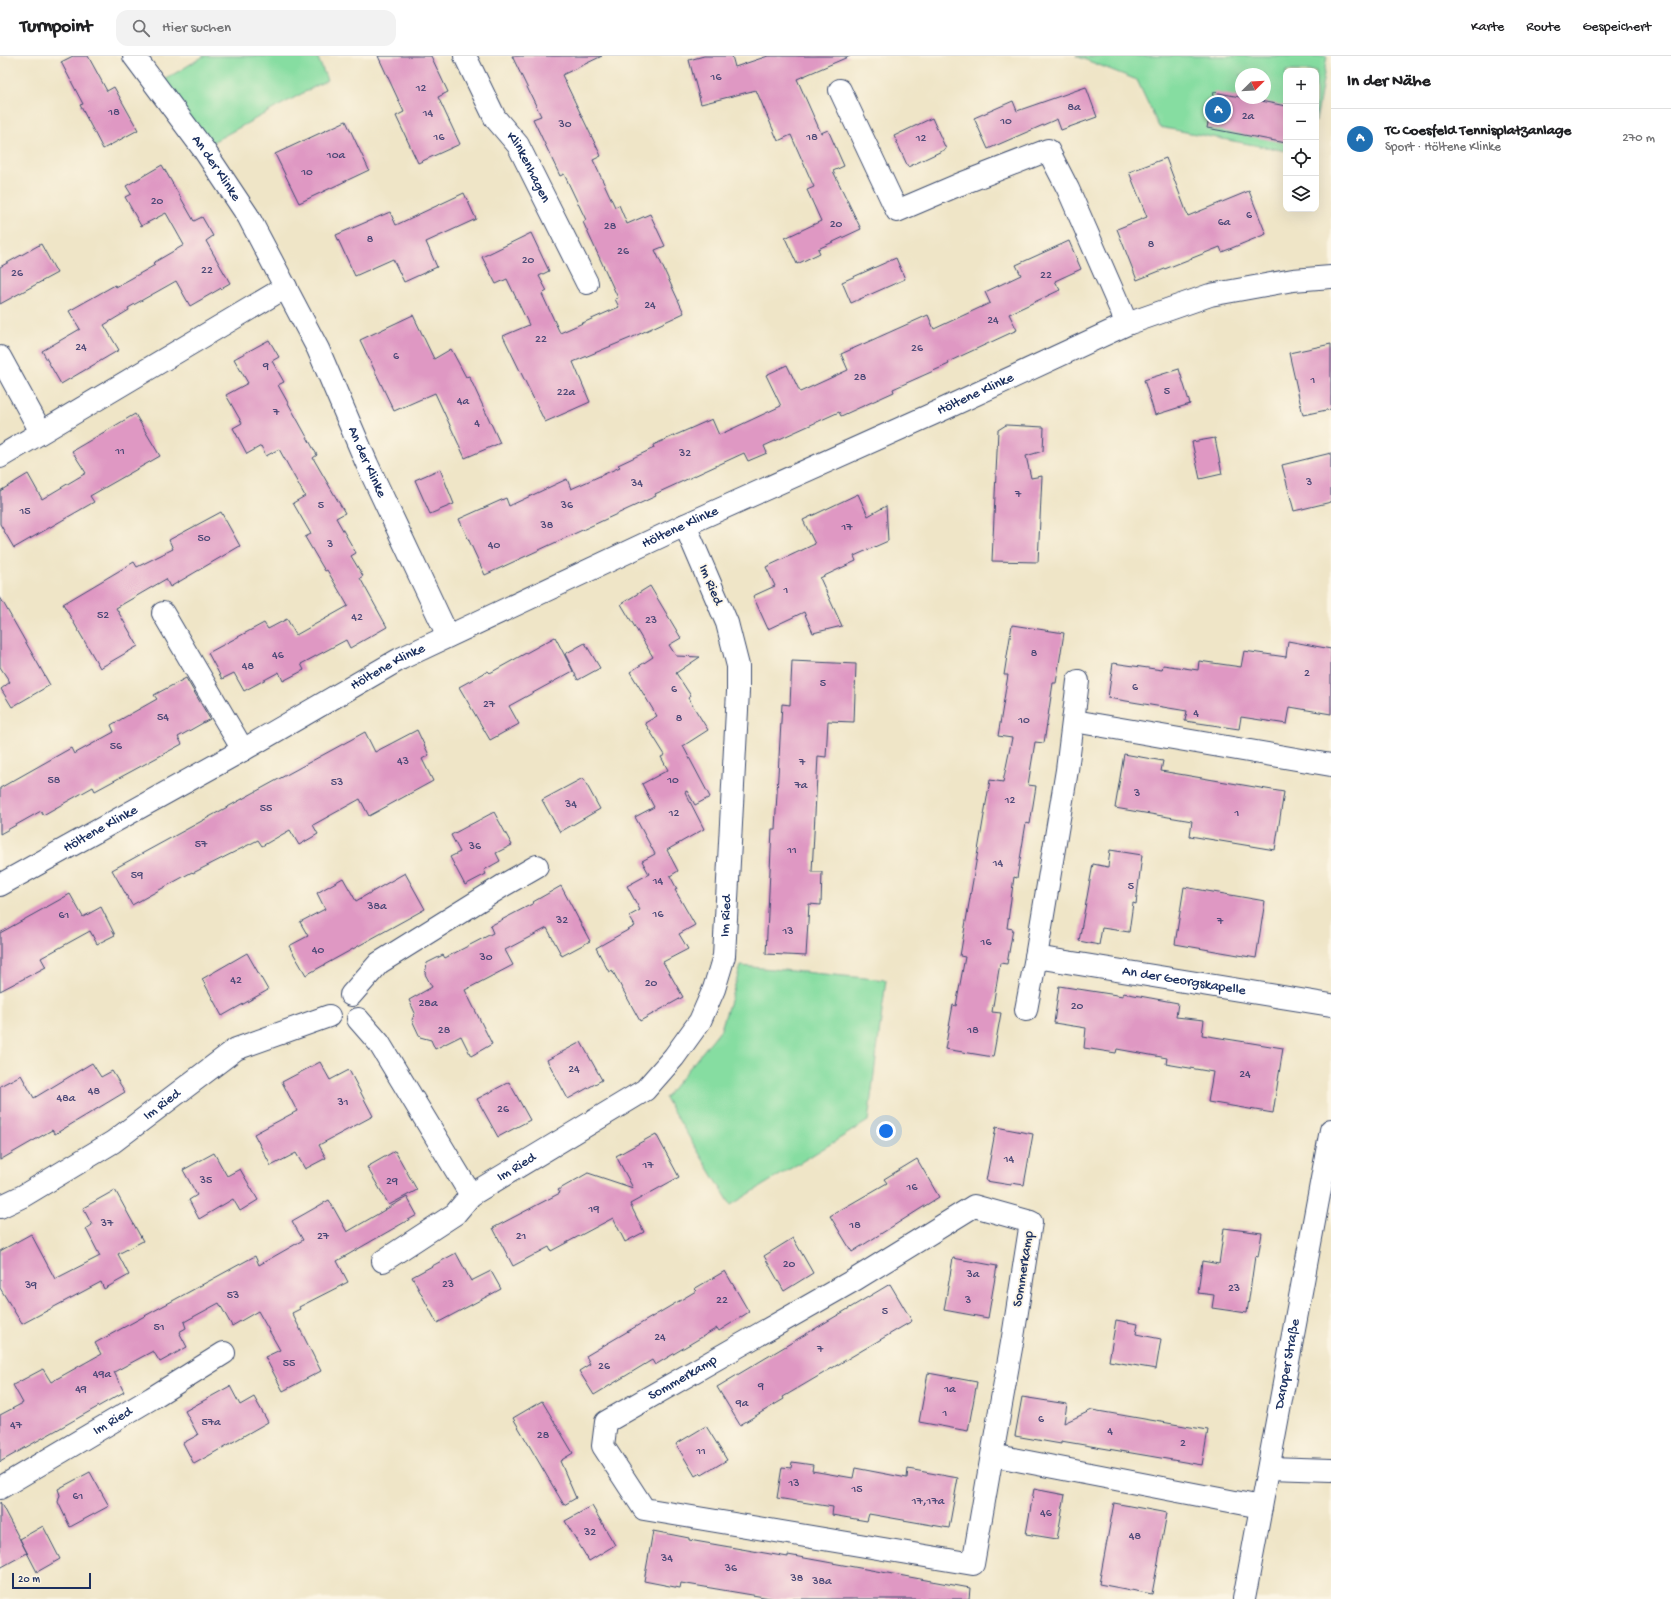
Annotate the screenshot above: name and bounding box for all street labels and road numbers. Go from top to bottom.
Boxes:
street label: Klinkenhagen [502,129,554,206]
street label: An der Klinke [188,132,245,205]
street label: Höltene Klinke [935,369,1017,419]
street label: An der Klinke [344,424,390,501]
street label: Höltene Klinke [639,502,722,553]
street label: Im Ried [694,562,727,609]
street label: Höltene Klinke [348,640,429,694]
street label: Höltene Klinke [60,801,141,857]
street label: Im Ried [717,892,736,938]
street label: An der Georgskapelle [1121,963,1248,1000]
street label: Im Ried [140,1084,186,1124]
street label: Im Ried [494,1148,541,1186]
street label: Sommerkamp [1010,1230,1038,1308]
street label: Daruper Straße [1271,1317,1304,1412]
street label: Sommerkamp [645,1352,720,1405]
street label: Im Ried [90,1402,137,1439]

